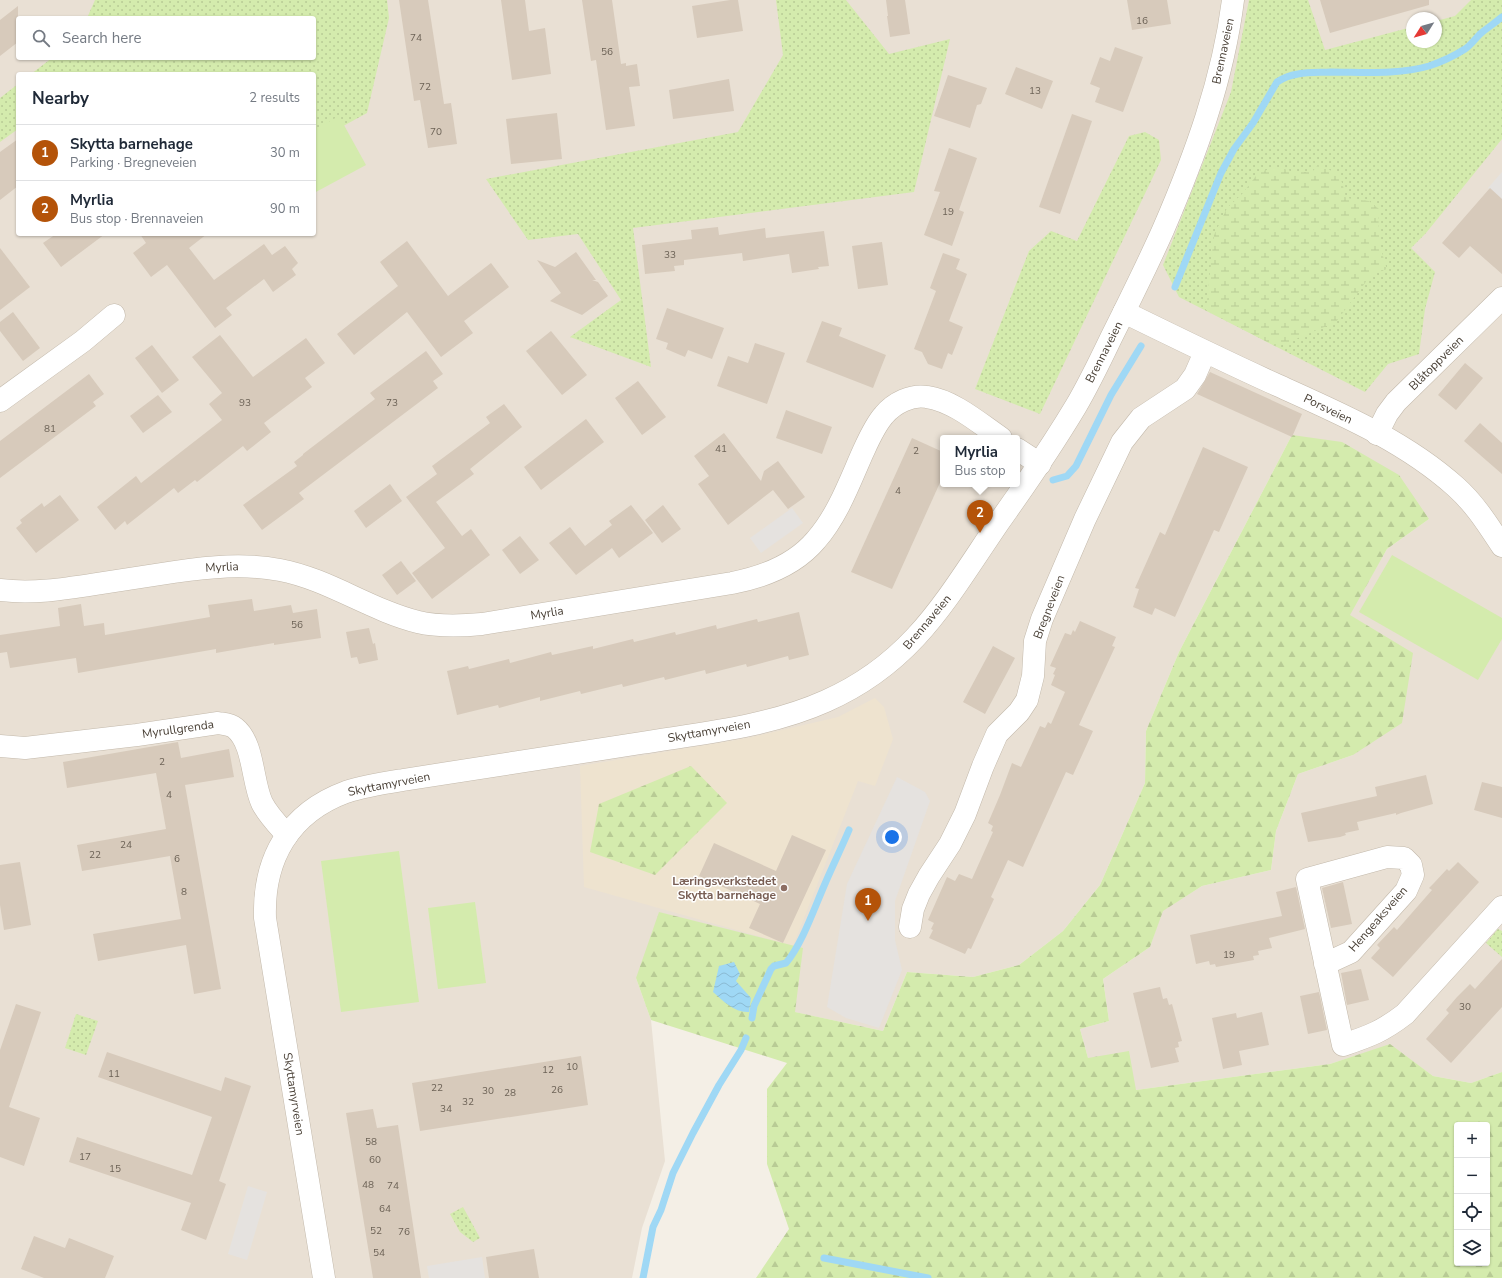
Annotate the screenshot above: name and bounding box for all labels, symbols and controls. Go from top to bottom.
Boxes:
north arrow [1406,12,1442,48]
house number: 16 [1136,14,1148,28]
search box [16,16,316,60]
street label: Brennaveien [1208,17,1238,85]
icon: search [30,27,52,49]
text: Search here [62,28,142,48]
house number: 74 [410,31,422,45]
house number: 56 [601,45,613,59]
house number: 72 [419,80,431,94]
house number: 13 [1029,84,1041,98]
text: Nearby [32,87,89,110]
text: 2 results [249,89,300,107]
house number: 70 [430,125,442,139]
text: Skytta barnehage [70,134,193,154]
text: 1 [41,144,49,162]
text: 30 m [270,144,300,162]
text: Parking · Bregneveien [70,154,197,172]
text: Myrlia [70,190,114,210]
text: 2 [41,200,49,218]
text: 90 m [270,200,300,218]
house number: 19 [942,205,954,219]
text: Bus stop · Brennaveien [70,210,204,228]
house number: 33 [664,248,676,262]
street label: Brennaveien [1082,318,1126,386]
street label: Blåtoppveien [1405,332,1467,394]
street label: Porsveien [1301,390,1355,428]
house number: 93 [239,396,251,410]
house number: 73 [386,396,398,410]
house number: 81 [44,422,56,436]
popup [940,435,1020,487]
house number: 41 [715,442,727,456]
text: Myrlia [954,442,998,462]
house number: 2 [913,444,919,458]
text: Bus stop [954,462,1006,480]
house number: 4 [895,484,901,498]
pin: 2 [967,500,993,533]
street label: Myrlia [205,558,239,576]
street label: Bregneveien [1029,573,1069,641]
street label: Brennaveien [899,591,955,653]
street label: Myrlia [529,602,565,624]
house number: 56 [291,618,303,632]
street label: Myrullgrenda [141,716,215,742]
street label: Skyttamyrveien [666,716,752,746]
house number: 2 [159,755,165,769]
street label: Skyttamyrveien [346,768,432,800]
house number: 4 [166,788,172,802]
your location [882,827,902,847]
house number: 24 [120,838,132,852]
house number: 22 [89,848,101,862]
house number: 6 [174,852,180,866]
place label: Læringsverkstedet Skytta barnehage [672,873,776,903]
marker: Læringsverkstedet Skytta barnehage [779,883,789,893]
street label: Hengeaksveien [1345,883,1411,955]
house number: 8 [181,885,187,899]
pin: 1 [855,888,881,921]
house number: 19 [1223,948,1235,962]
house number: 30 [1459,1000,1471,1014]
street label: Skyttamyrveien [280,1051,308,1137]
house number: 10 [566,1060,578,1074]
house number: 12 [542,1063,554,1077]
house number: 11 [108,1067,120,1081]
house number: 22 [431,1081,443,1095]
house number: 26 [551,1083,563,1097]
house number: 30 [482,1084,494,1098]
house number: 28 [504,1086,516,1100]
house number: 32 [462,1095,474,1109]
house number: 34 [440,1102,452,1116]
map controls [1454,1122,1490,1266]
button: + [1454,1122,1490,1158]
house number: 58 [365,1135,377,1149]
house number: 17 [79,1150,91,1164]
house number: 60 [369,1153,381,1167]
button: − [1454,1158,1490,1194]
house number: 15 [109,1162,121,1176]
house number: 48 [362,1178,374,1192]
house number: 74 [387,1179,399,1193]
button: locate [1454,1194,1490,1230]
house number: 64 [379,1202,391,1216]
house number: 52 [370,1224,382,1238]
house number: 76 [398,1225,410,1239]
button: layers [1454,1230,1490,1266]
house number: 54 [373,1246,385,1260]

